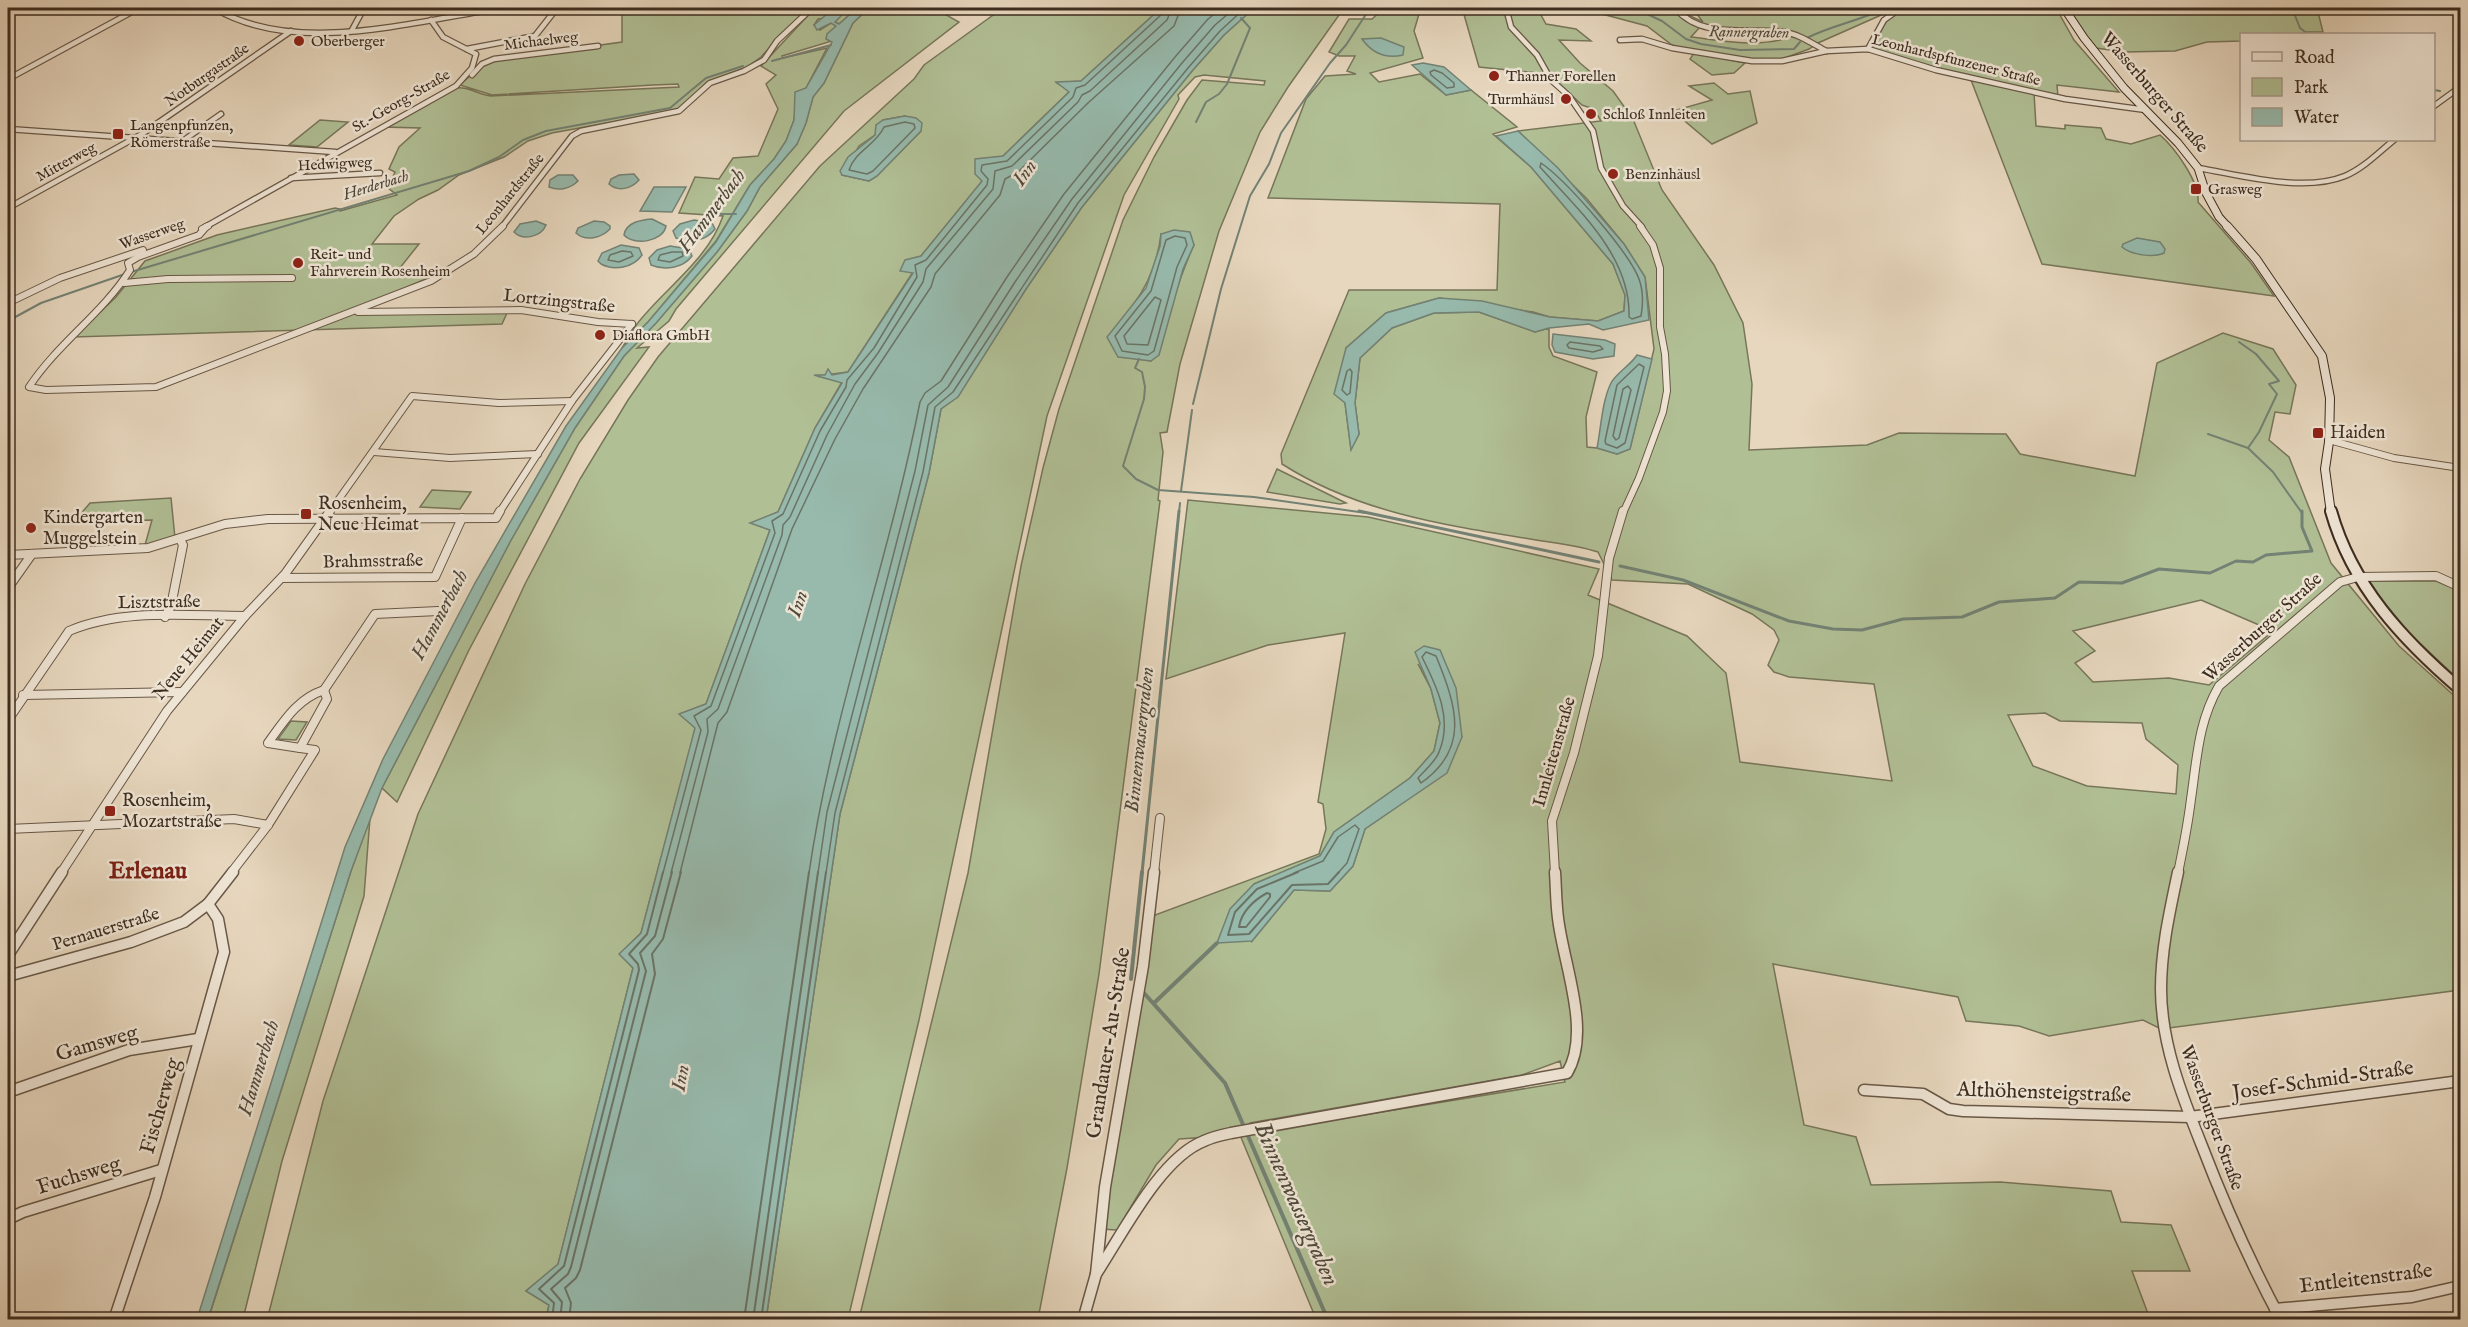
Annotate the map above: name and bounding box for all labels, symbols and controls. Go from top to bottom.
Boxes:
water label: Rannergraben [1708,22,1790,44]
street label: Michaelweg [503,27,580,55]
street label: Wasserburger Straße [2095,28,2213,158]
street label: Leonhardspfunzener Straße [1870,30,2042,90]
place label: Oberberger [311,32,385,51]
legend [2240,33,2435,141]
marker: Oberberger [292,34,306,48]
street label: Notburgastraße [161,39,253,111]
text: Road [2294,47,2335,70]
street label: St.-Georg-Straße [349,65,453,137]
place label: Thanner Forellen [1506,67,1616,86]
marker: Thanner Forellen [1487,69,1501,83]
text: Park [2294,77,2329,100]
place label: Turmhäusl [1488,90,1555,109]
marker: Turmhäusl [1559,92,1573,106]
place label: Schloß Innleiten [1603,105,1706,124]
marker: Schloß Innleiten [1584,107,1598,121]
text: Water [2294,107,2339,130]
place label: Langenpfunzen, Römerstraße [130,116,233,152]
marker: Langenpfunzen, Römerstraße [111,127,125,141]
street label: Mitterweg [33,137,100,186]
street label: Leonhardstraße [472,150,549,238]
street label: Hedwigweg [297,153,374,175]
water label: Inn [1007,155,1043,192]
water label: Hammerbach [672,164,752,258]
place label: Benzinhäusl [1625,165,1701,184]
water label: Herderbach [340,166,411,206]
marker: Benzinhäusl [1606,167,1620,181]
place label: Grasweg [2208,180,2263,199]
marker: Grasweg [2189,182,2203,196]
street label: Wasserweg [117,214,188,254]
place label: Reit- und Fahrverein Rosenheim [310,245,451,281]
marker: Reit- und Fahrverein Rosenheim [291,256,305,270]
street label: Lortzingstraße [502,285,616,319]
place label: Diaflora GmbH [612,326,710,345]
marker: Diaflora GmbH [593,328,607,342]
place label: Haiden [2330,422,2386,445]
marker: Haiden [2311,426,2325,440]
place label: Rosenheim, Neue Heimat [318,493,419,537]
place label: Kindergarten Muggelstein [43,507,143,551]
marker: Rosenheim, Neue Heimat [299,507,313,521]
marker: Kindergarten Muggelstein [24,521,38,535]
street label: Brahmsstraße [323,550,423,574]
water label: Hammerbach [405,565,474,665]
street label: Wasserburger Straße [2199,568,2327,688]
water label: Inn [782,587,814,622]
street label: Lisztstraße [117,591,201,615]
street label: Neue Heimat [148,612,230,706]
water label: Binnenwassergraben [1120,666,1161,814]
street label: Innleitenstraße [1528,694,1582,810]
place label: Rosenheim, Mozartstraße [122,790,222,834]
marker: Rosenheim, Mozartstraße [103,804,117,818]
district label: Erlenau [109,856,188,887]
street label: Pernauerstraße [50,903,162,957]
street label: Grandauer-Au-Straße [1081,945,1137,1140]
water label: Hammerbach [232,1017,285,1120]
street label: Gamsweg [53,1019,142,1069]
street label: Wasserburger Straße [2174,1042,2248,1194]
street label: Fischerweg [134,1054,188,1157]
street label: Josef-Schmid-Straße [2229,1055,2416,1107]
water label: Inn [666,1063,696,1094]
street label: Althöhensteigstraße [1955,1076,2132,1110]
water label: Binnenwassergraben [1246,1117,1346,1291]
street label: Fuchsweg [34,1150,125,1202]
street label: Entleitenstraße [2298,1257,2434,1301]

